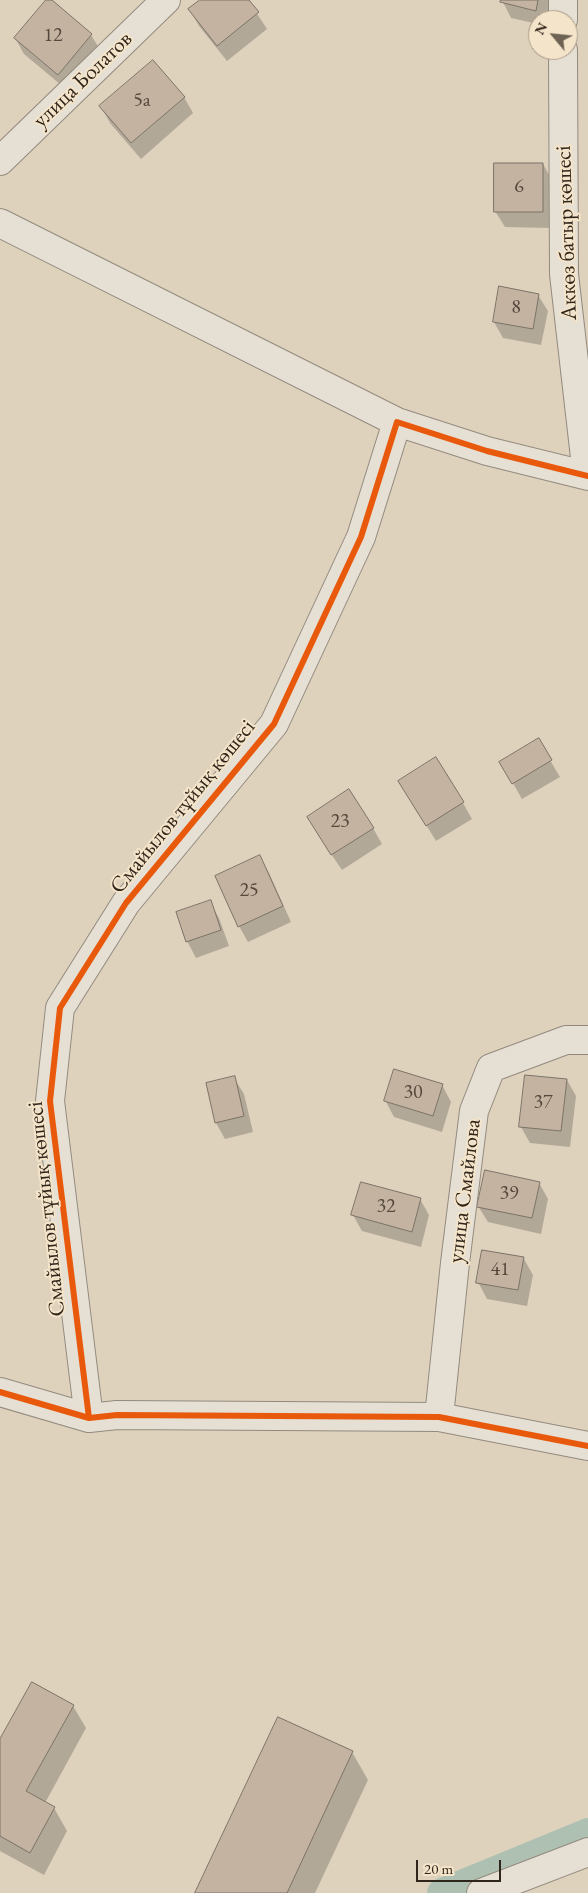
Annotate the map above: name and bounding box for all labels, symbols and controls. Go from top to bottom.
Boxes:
north arrow [528,10,578,60]
text: N [530,19,551,38]
house number: 12 [43,24,63,48]
street label: улица Болатов [28,26,138,134]
house number: 5а [133,89,151,113]
street label: Аккөз батыр көшесі [551,145,583,321]
house number: 6 [514,175,524,199]
house number: 8 [511,296,521,320]
street label: Смайылов тұйық көшесі [105,715,261,899]
house number: 23 [330,810,350,834]
house number: 25 [239,879,259,903]
house number: 30 [403,1081,423,1105]
house number: 37 [533,1091,553,1115]
street label: Смайылов тұйық көшесі [23,1100,71,1318]
street label: улица Смайлова [443,1117,487,1265]
house number: 39 [499,1182,519,1206]
house number: 32 [376,1195,396,1219]
house number: 41 [490,1258,510,1282]
scale bar [418,1850,503,1882]
text: 20 m [424,1859,453,1878]

